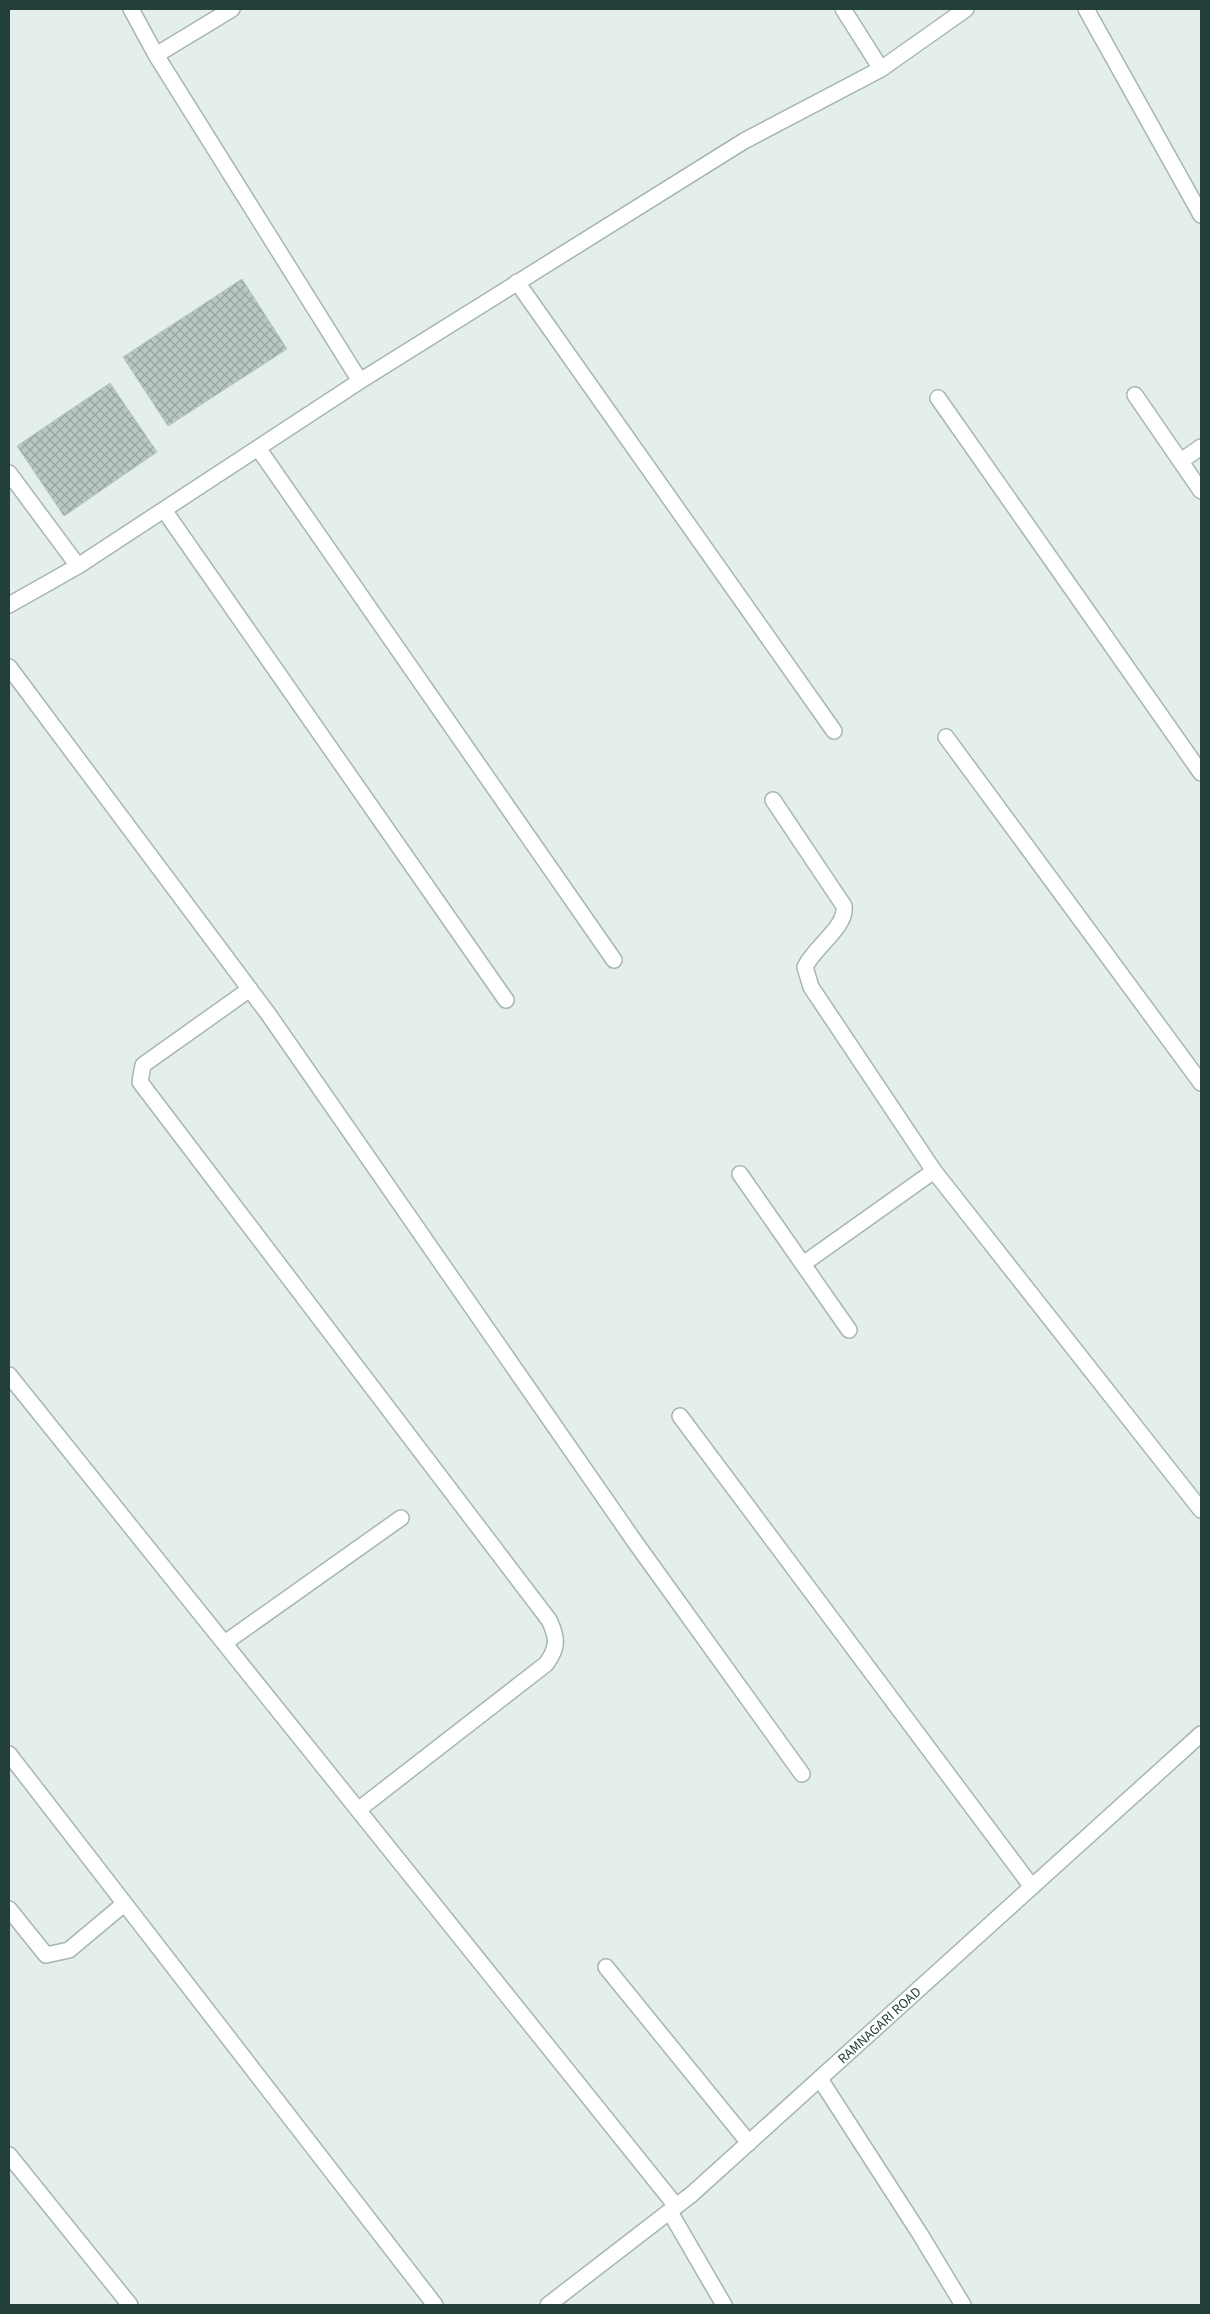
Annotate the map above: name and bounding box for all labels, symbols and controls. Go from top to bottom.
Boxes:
street label: RAMNAGARI ROAD [834,1983,926,2069]

